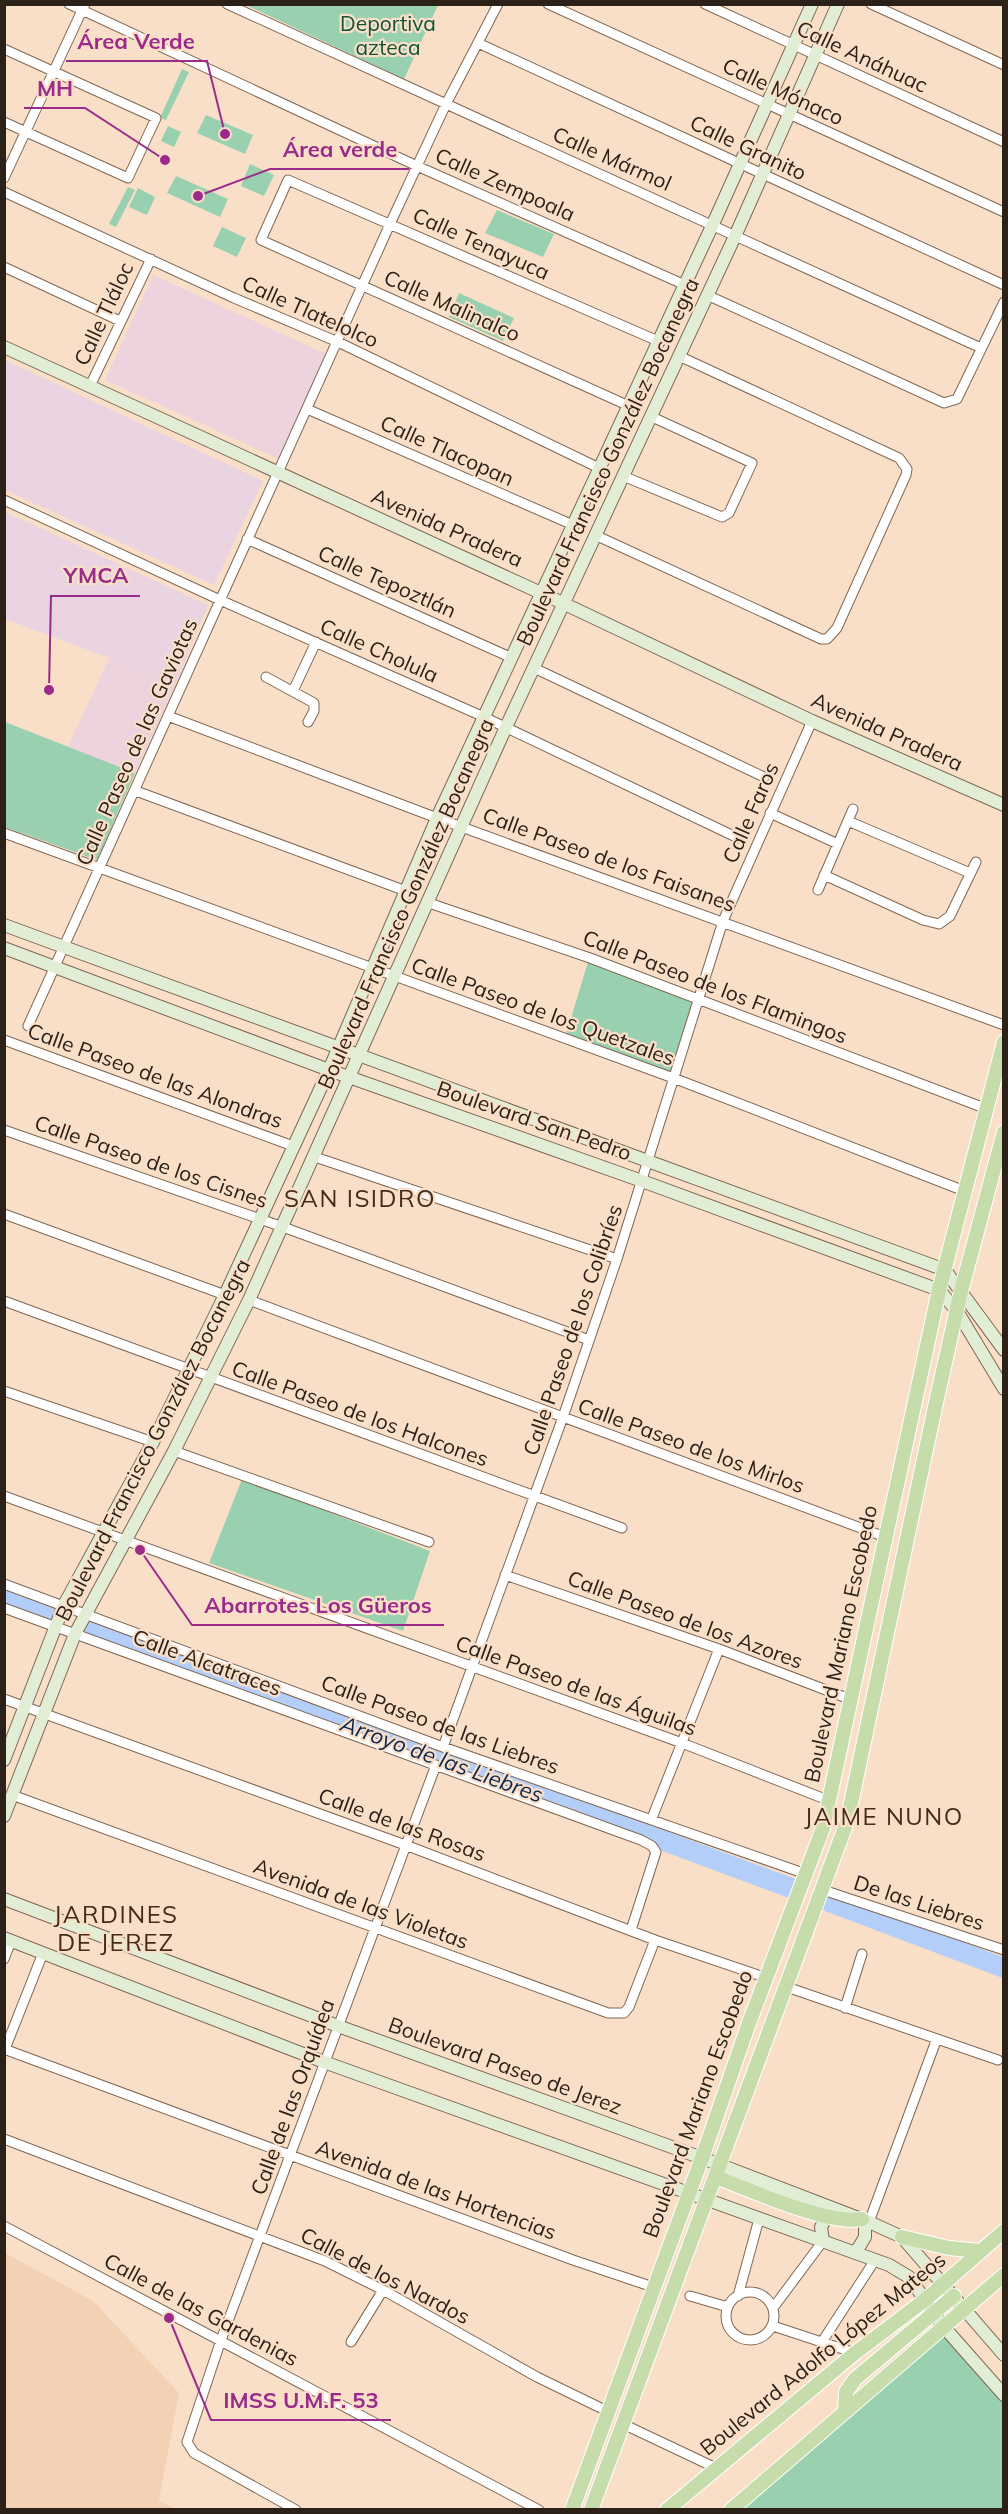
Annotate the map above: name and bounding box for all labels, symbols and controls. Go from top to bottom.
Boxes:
park label: Deportiva azteca [340,10,436,60]
street label: Calle Anáhuac [793,14,932,98]
callout: Área Verde [66,21,207,61]
text: Área Verde [77,27,195,55]
street label: Calle Mónaco [719,52,848,130]
callout: MH [24,68,85,108]
text: MH [37,74,73,102]
street label: Calle Granito [686,109,811,185]
street label: Calle Mármol [549,120,676,196]
callout: Área verde [270,129,409,169]
text: Área verde [283,135,397,163]
street label: Calle Zempoala [431,142,579,227]
street label: Calle Tenayuca [409,201,554,285]
street label: Calle Tláloc [68,258,138,369]
street label: Calle Malinalco [380,263,524,347]
street label: Calle Tlatelolco [238,269,383,353]
street label: Boulevard Francisco González Bocanegra [510,274,704,650]
street label: Calle Tlacopan [377,409,518,491]
street label: Avenida Pradera [368,482,527,572]
street label: Calle Tepoztlán [314,539,461,623]
callout: YMCA [51,556,140,596]
text: YMCA [63,561,129,589]
street label: Calle Cholula [316,612,443,688]
street label: Calle Paseo de las Gaviotas [70,614,202,869]
street label: Avenida Pradera [808,686,967,776]
street label: Boulevard Francisco González Bocanegra [311,714,499,1093]
street label: Calle Faros [716,758,784,867]
street label: Calle Paseo de los Faisanes [479,801,739,917]
street label: Calle Paseo de los Flamingos [579,924,851,1049]
street label: Calle Paseo de los Quetzales [408,951,679,1071]
street label: Calle Paseo de las Alondras [24,1017,286,1133]
street label: Boulevard San Pedro [434,1075,635,1166]
street label: Calle Paseo de los Cisnes [31,1109,271,1213]
district label: SAN ISIDRO [284,1183,436,1213]
street label: Calle Paseo de los Colibríes [517,1201,627,1459]
street label: Boulevard Francisco González Bocanegra [49,1254,255,1625]
street label: Calle Paseo de los Halcones [229,1355,492,1472]
street label: Calle Paseo de los Mirlos [575,1392,808,1498]
street label: Boulevard Mariano Escobedo [798,1503,882,1785]
street label: Calle Paseo de los Azores [564,1564,807,1674]
callout: Abarrotes Los Güeros [192,1585,444,1625]
text: Abarrotes Los Güeros [204,1591,432,1619]
street label: Calle Alcatraces [129,1623,285,1701]
street label: Calle Paseo de las Águilas [452,1629,700,1741]
street label: Calle Paseo de las Liebres [318,1669,563,1779]
water label: Arroyo de las Liebres [336,1709,547,1809]
street label: Calle de las Rosas [315,1782,490,1866]
district label: JAIME NUNO [804,1801,964,1831]
street label: Avenida de las Violetas [250,1852,472,1954]
street label: De las Liebres [851,1869,988,1935]
district label: JARDINES DE JEREZ [53,1899,179,1957]
street label: Boulevard Mariano Escobedo [636,1966,758,2241]
street label: Calle de las Orquídea [245,1995,340,2198]
street label: Boulevard Paseo de Jerez [385,2011,626,2119]
street label: Avenida de las Hortencias [313,2133,560,2245]
street label: Calle de los Nardos [296,2221,475,2329]
street label: Boulevard Adolfo López Mateos [694,2246,950,2460]
street label: Calle de las Gardenias [100,2247,303,2371]
callout: IMSS U.M.F. 53 [211,2380,391,2420]
text: IMSS U.M.F. 53 [223,2386,379,2414]

